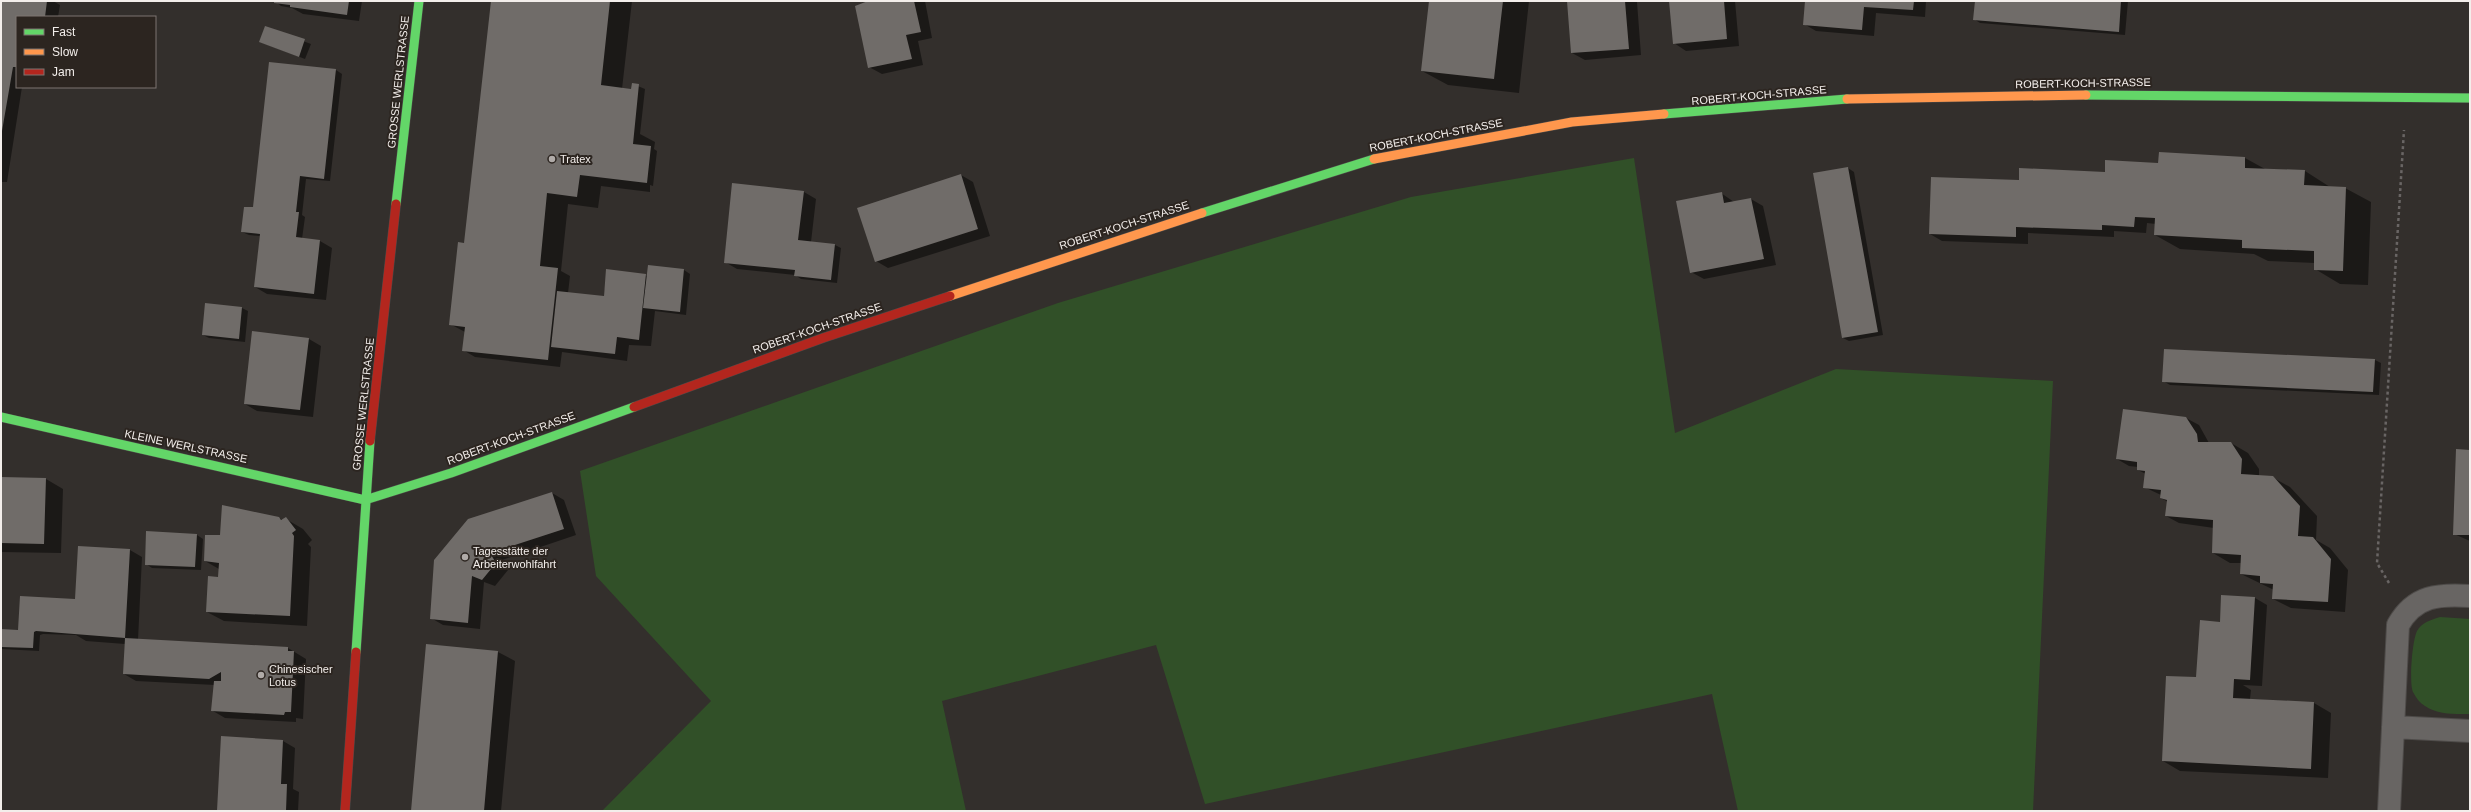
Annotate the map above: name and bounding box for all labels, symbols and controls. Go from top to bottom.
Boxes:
street label: GROSSE WERLSTRASSE [385,15,411,149]
legend [16,16,156,88]
text: Fast [52,25,76,39]
text: Slow [52,45,78,59]
text: Jam [52,65,75,79]
street label: ROBERT-KOCH-STRASSE [2015,76,2151,90]
street label: ROBERT-KOCH-STRASSE [1691,83,1827,107]
street label: ROBERT-KOCH-STRASSE [1368,116,1504,154]
place label: Tratex [560,153,591,165]
marker: Tratex [547,154,557,164]
street label: ROBERT-KOCH-STRASSE [1058,198,1190,252]
street label: ROBERT-KOCH-STRASSE [751,300,883,356]
street label: GROSSE WERLSTRASSE [350,337,376,471]
street label: ROBERT-KOCH-STRASSE [445,409,577,467]
street label: KLEINE WERLSTRASSE [123,427,249,465]
place label: Tagesstätte der Arbeiterwohlfahrt [473,545,556,570]
marker: Tagesstätte der Arbeiterwohlfahrt [460,552,470,562]
place label: Chinesischer Lotus [269,663,333,688]
marker: Chinesischer Lotus [256,670,266,680]

